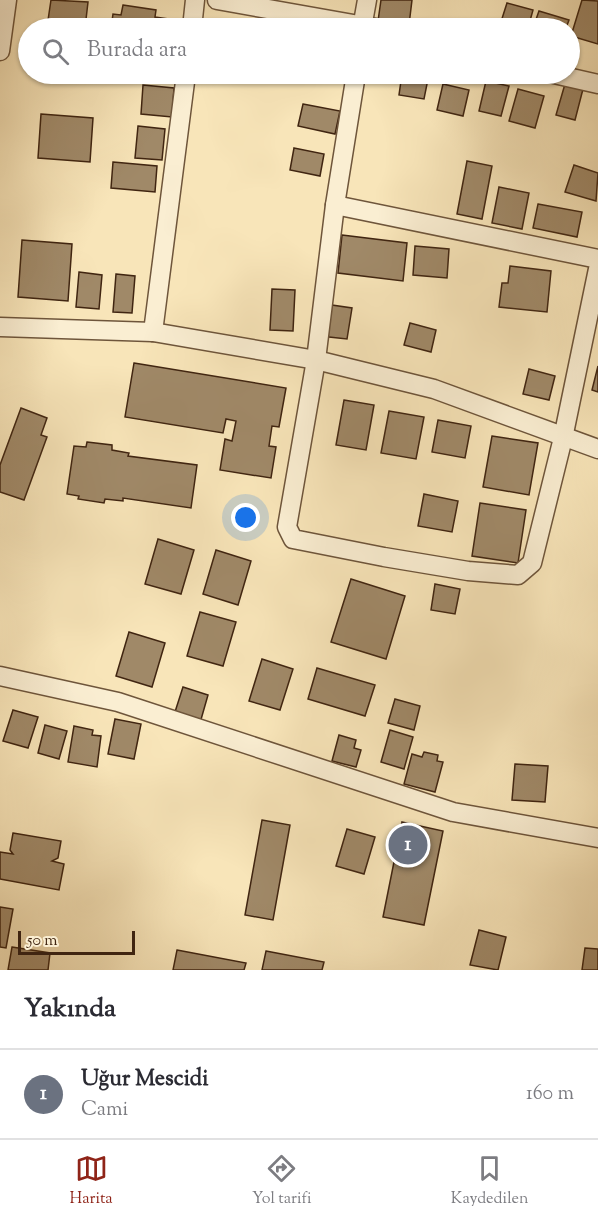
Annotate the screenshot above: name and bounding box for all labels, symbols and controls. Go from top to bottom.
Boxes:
search box [18,18,580,84]
icon: search [39,35,72,68]
text: Burada ara [87,35,187,67]
your location [231,503,260,532]
pin: 1 [388,822,428,868]
scale bar [18,928,135,956]
text: 50 m [27,930,58,953]
text: Yakında [24,991,116,1028]
text: Uğur Mescidi [81,1064,209,1096]
text: 1 [40,1080,47,1109]
text: 160 m [526,1080,574,1109]
text: Cami [81,1096,128,1125]
tab: Harita [70,1152,113,1211]
tab: Yol tarifi [252,1152,312,1211]
tab: Kaydedilen [451,1152,528,1211]

